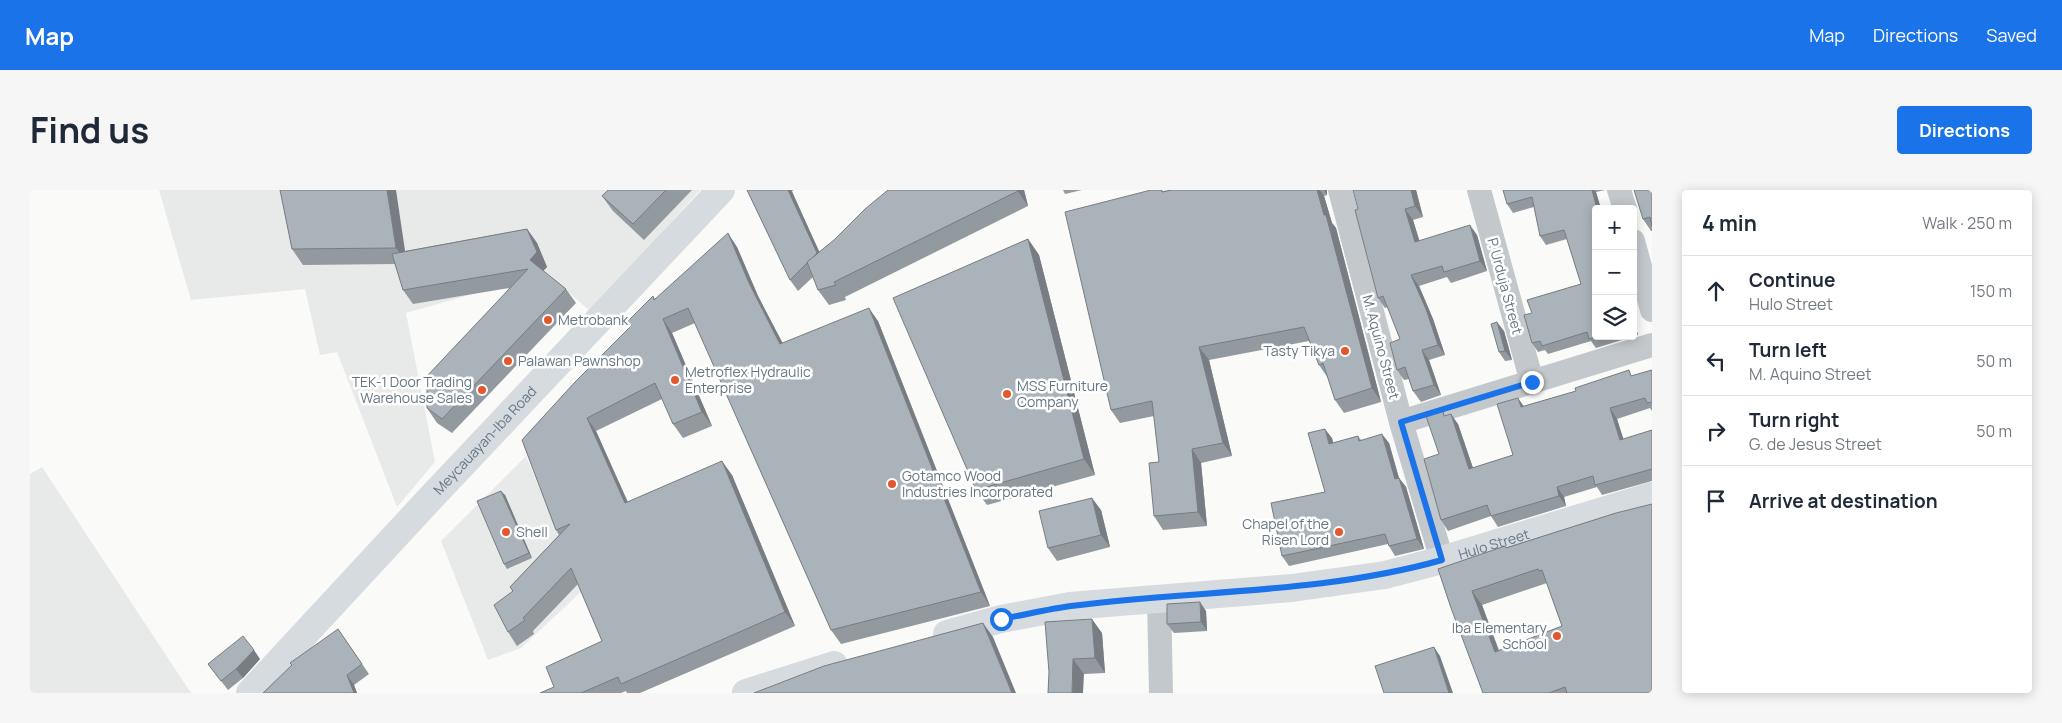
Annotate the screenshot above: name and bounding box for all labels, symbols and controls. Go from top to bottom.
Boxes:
text: Map [25,19,74,52]
text: Map [1809,23,1845,47]
text: Directions [1873,23,1958,47]
text: Saved [1986,23,2037,47]
text: Find us [30,106,149,154]
button: Directions [1897,106,2032,154]
map controls [1592,205,1637,340]
button: + [1592,205,1637,250]
text: 4 min [1702,209,1757,237]
text: Walk · 250 m [1922,212,2012,234]
street label: P. Urduja Street [1483,236,1528,337]
button: − [1592,250,1637,295]
text: Continue [1749,267,1835,293]
icon: ahead [1702,277,1730,305]
text: 150 m [1970,280,2012,302]
street label: M. Aquino Street [1358,293,1405,402]
text: Hulo Street [1749,293,1833,315]
button: layers [1592,295,1637,340]
place label: Metrobank [558,310,629,329]
marker: Metrobank [542,314,554,326]
text: Turn left [1749,337,1827,363]
place label: Tasty Tikya [1263,341,1335,360]
marker: Tasty Tikya [1339,345,1351,357]
icon: left [1702,347,1730,375]
text: 50 m [1976,350,2012,372]
place label: Palawan Pawnshop [518,351,641,370]
marker: Palawan Pawnshop [502,355,514,367]
place label: Metroflex Hydraulic Enterprise [685,362,811,397]
text: M. Aquino Street [1749,363,1872,385]
route end [1521,371,1544,394]
place label: TEK-1 Door Trading Warehouse Sales [352,372,472,407]
marker: Metroflex Hydraulic Enterprise [669,374,681,386]
place label: MSS Furniture Company [1017,376,1108,411]
street label: Meycauayan-Iba Road [429,382,540,498]
marker: TEK-1 Door Trading Warehouse Sales [476,384,488,396]
marker: MSS Furniture Company [1001,388,1013,400]
text: Turn right [1749,407,1839,433]
icon: right [1702,417,1730,445]
text: 50 m [1976,420,2012,442]
text: G. de Jesus Street [1749,433,1882,455]
place label: Gotamco Wood Industries Incorporated [902,466,1053,501]
marker: Gotamco Wood Industries Incorporated [886,478,898,490]
icon: arrive [1702,487,1730,515]
text: Arrive at destination [1749,488,1938,514]
place label: Chapel of the Risen Lord [1242,514,1329,549]
place label: Shell [516,522,548,541]
street label: Hulo Street [1456,524,1532,564]
marker: Shell [500,526,512,538]
marker: Chapel of the Risen Lord [1333,526,1345,538]
route start [990,608,1013,631]
place label: Iba Elementary School [1452,618,1548,653]
marker: Iba Elementary School [1551,630,1563,642]

